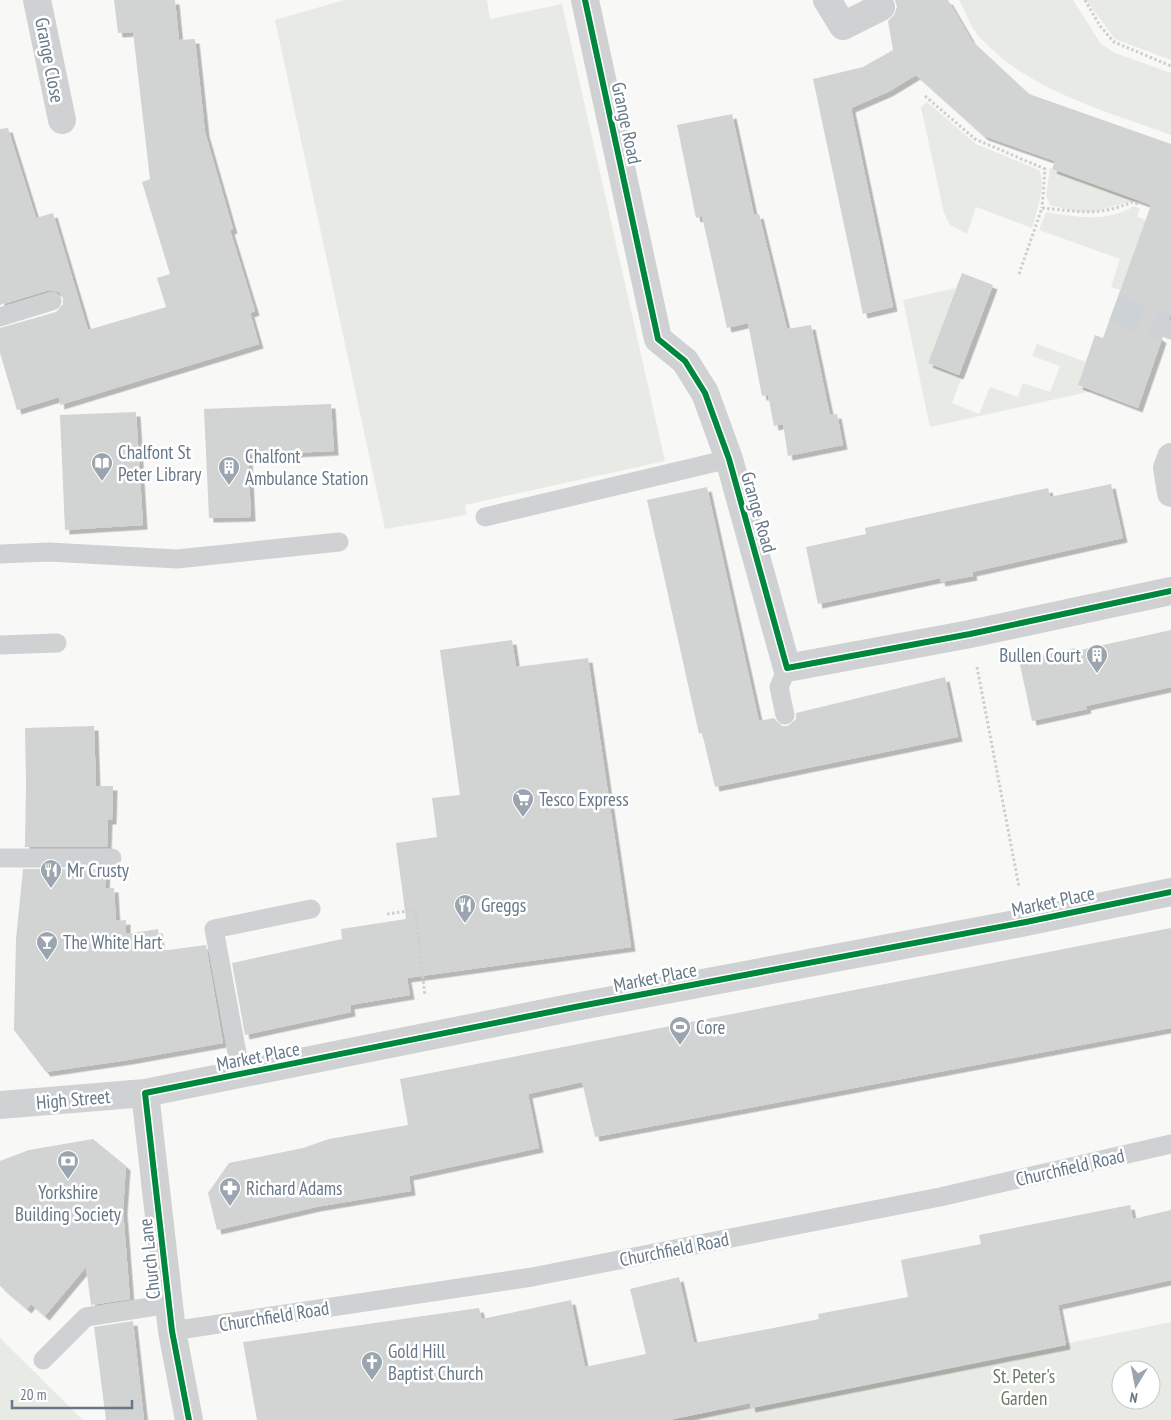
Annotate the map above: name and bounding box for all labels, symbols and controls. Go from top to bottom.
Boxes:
street label: Grange Close [30,15,70,105]
street label: Grange Road [607,80,647,166]
place label: Chalfont St Peter Library [118,440,202,486]
place label: Chalfont Ambulance Station [245,444,368,490]
library icon: Chalfont St Peter Library [90,451,114,482]
building icon: Chalfont Ambulance Station [217,455,241,486]
street label: Grange Road [736,469,782,555]
place label: Bullen Court [999,643,1082,667]
building icon: Bullen Court [1085,643,1109,674]
supermarket icon: Tesco Express [511,787,535,818]
place label: Tesco Express [539,787,629,811]
restaurant icon: Mr Crusty [39,858,63,889]
place label: Mr Crusty [67,858,130,882]
street label: Market Place [1009,880,1097,921]
restaurant icon: Greggs [453,893,477,924]
place label: Greggs [481,893,526,917]
bar icon: The White Hart [35,930,59,961]
place label: The White Hart [63,930,163,954]
street label: Market Place [611,957,699,997]
sports icon: Core [668,1015,692,1046]
place label: Core [696,1015,726,1039]
street label: Market Place [214,1036,302,1076]
street label: High Street [35,1084,112,1114]
street label: Churchfield Road [1013,1143,1127,1191]
bank icon: Yorkshire Building Society [56,1149,80,1180]
pharmacy icon: Richard Adams [218,1176,242,1207]
place label: Richard Adams [246,1176,343,1200]
place label: Yorkshire Building Society [15,1180,122,1226]
street label: Church Lane [133,1217,165,1301]
street label: Churchfield Road [617,1227,731,1271]
street label: Churchfield Road [217,1295,331,1337]
place label: Gold Hill Baptist Church [388,1339,483,1385]
church icon: Gold Hill Baptist Church [360,1350,384,1381]
north arrow [1111,1360,1161,1410]
park label: St. Peter's Garden [993,1364,1055,1410]
scale bar [12,1378,132,1410]
text: 20 m [20,1385,46,1404]
text: N [1128,1388,1139,1407]

